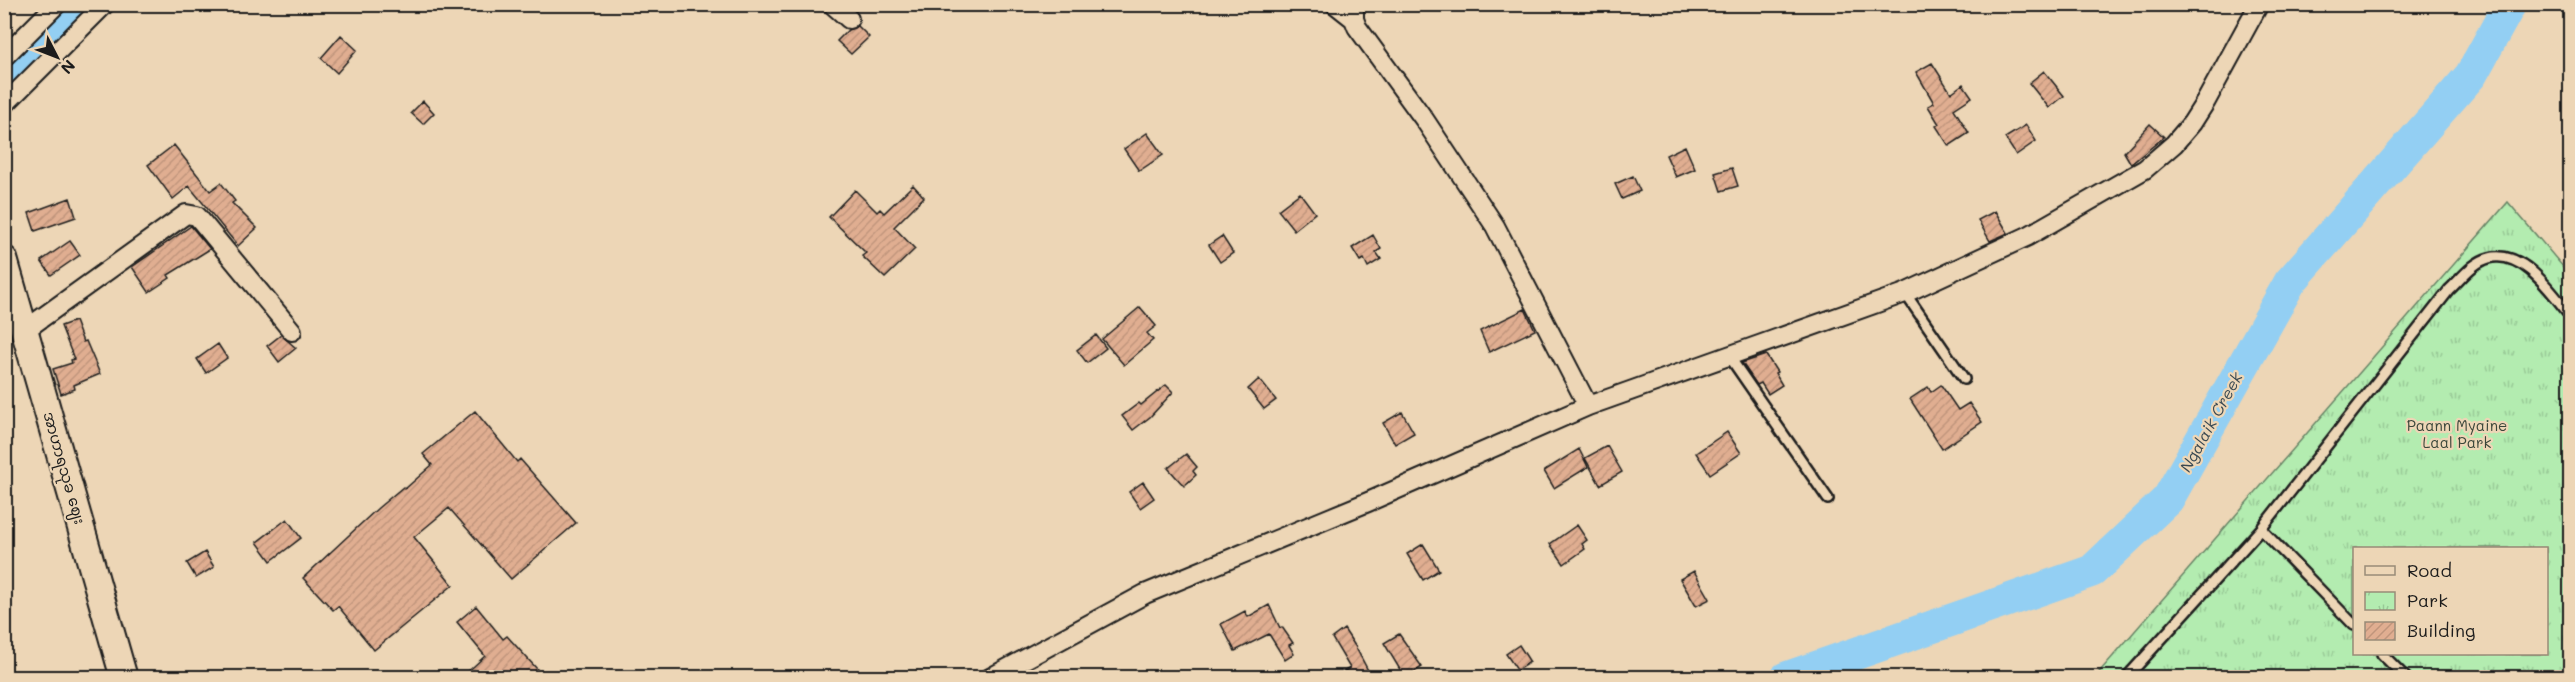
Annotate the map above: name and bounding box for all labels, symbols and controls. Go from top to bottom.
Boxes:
north arrow [27,27,87,87]
text: N [57,56,80,79]
water label: Ngalaik Creek [2174,368,2247,476]
street label: အာဟာရသုခ ဈေး [36,409,91,527]
park label: Paann Myaine Laal Park [2407,415,2507,452]
legend [2353,547,2548,655]
text: Road [2407,558,2452,582]
text: Park [2407,588,2448,612]
text: Building [2407,618,2475,642]

